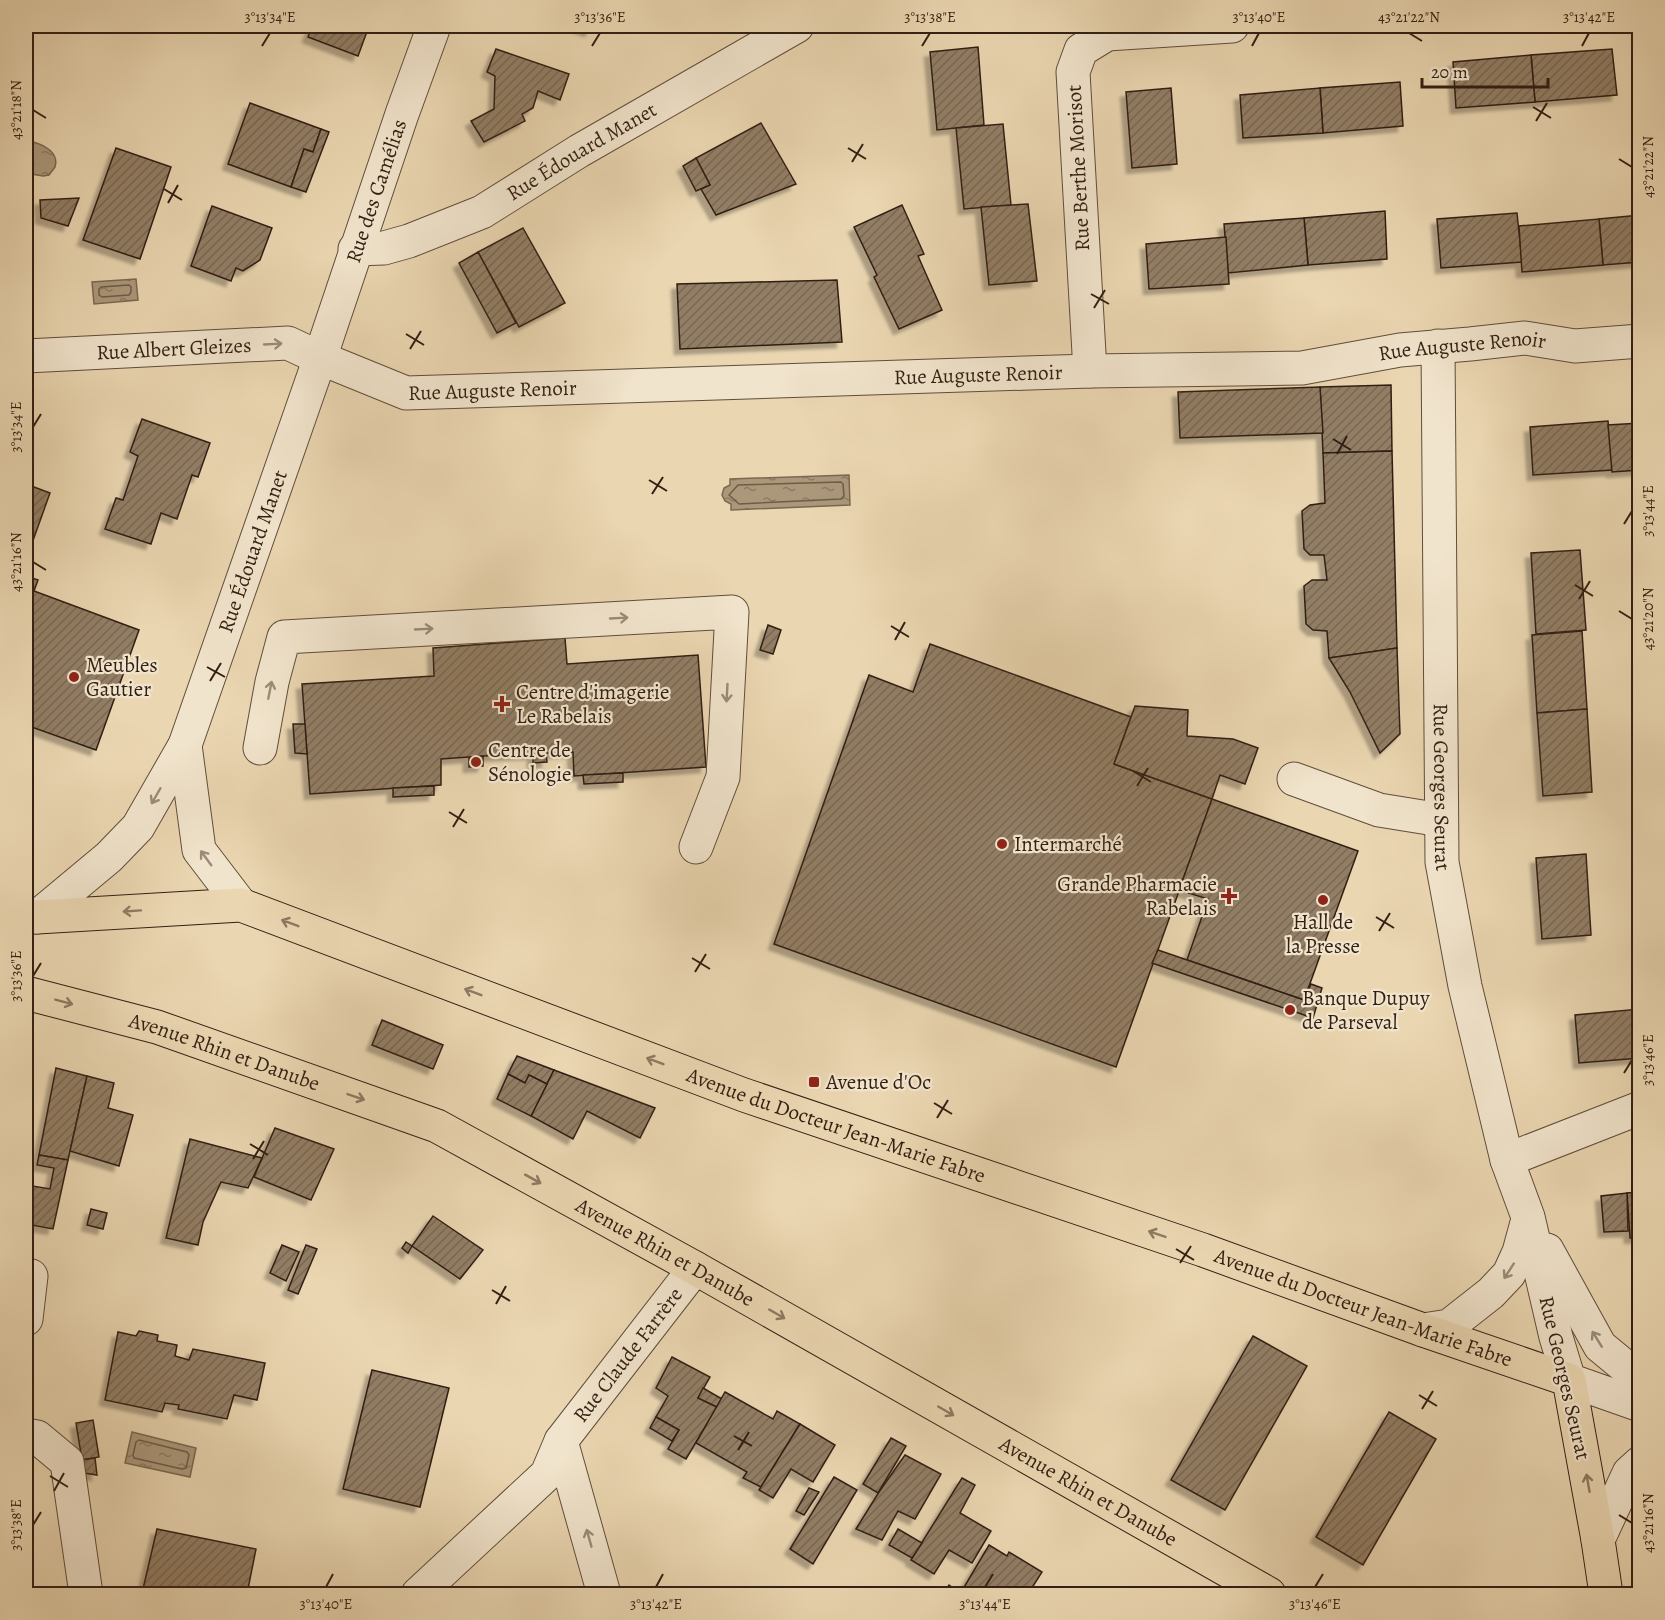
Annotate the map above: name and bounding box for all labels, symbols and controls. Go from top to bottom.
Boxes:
text: 3°13'34"E [244,7,296,27]
text: 3°13'36"E [574,7,626,27]
text: 3°13'38"E [904,7,956,27]
text: 3°13'40"E [1233,7,1285,27]
text: 43°21'22"N [1378,7,1440,27]
text: 3°13'42"E [1563,7,1615,27]
scale bar [1422,51,1548,89]
text: 20 m [1431,60,1468,84]
text: 43°21'18"N [6,80,26,140]
street label: Rue Berthe Morisot [1060,84,1096,252]
street label: Rue Édouard Manet [501,95,662,207]
street label: Rue des Camélias [339,116,413,266]
text: 43°21'22"N [1638,136,1658,198]
street label: Rue Auguste Renoir [1376,324,1548,368]
street label: Rue Albert Gleizes [96,331,252,366]
one-way arrow [262,338,282,349]
street label: Rue Auguste Renoir [893,358,1063,391]
street label: Rue Auguste Renoir [408,374,577,407]
text: 3°13'34"E [6,401,26,453]
street label: Rue Édouard Manet [211,466,294,637]
text: 3°13'44"E [1638,485,1658,537]
text: 43°21'16"N [6,532,26,592]
text: 43°21'20"N [1638,587,1658,650]
one-way arrow [608,612,628,623]
one-way arrow [414,624,434,635]
place label: Meubles Gautier [86,651,158,703]
marker: Meubles Gautier [67,670,81,684]
place label: Centre d'imagerie Le Rabelais [516,678,669,730]
one-way arrow [265,681,276,701]
one-way arrow [722,683,733,703]
marker: Centre d'imagerie Le Rabelais [493,695,511,713]
street label: Rue Georges Seurat [1427,703,1457,873]
place label: Centre de Sénologie [488,736,572,788]
marker: Centre de Sénologie [469,755,483,769]
one-way arrow [150,787,162,804]
place label: Intermarché [1014,830,1122,858]
marker: Intermarché [995,837,1009,851]
one-way arrow [199,850,212,866]
place label: Grande Pharmacie Rabelais [1057,870,1217,922]
marker: Grande Pharmacie Rabelais [1222,889,1236,903]
marker: Hall de la Presse [1316,893,1330,907]
one-way arrow [122,906,142,917]
place label: Hall de la Presse [1286,908,1360,960]
one-way arrow [282,917,300,928]
text: 3°13'36"E [6,950,26,1002]
place label: Banque Dupuy de Parseval [1302,984,1430,1036]
one-way arrow [464,986,483,997]
one-way arrow [54,997,73,1009]
marker: Banque Dupuy de Parseval [1283,1003,1297,1017]
street label: Avenue Rhin et Danube [125,1006,324,1097]
text: 3°13'46"E [1638,1034,1658,1086]
one-way arrow [646,1055,665,1066]
street label: Avenue du Docteur Jean-Marie Fabre [682,1060,989,1190]
place label: Avenue d'Oc [825,1068,931,1096]
marker: Avenue d'Oc [807,1075,821,1089]
one-way arrow [346,1093,365,1104]
one-way arrow [524,1173,541,1185]
street label: Avenue Rhin et Danube [570,1191,760,1313]
one-way arrow [1148,1228,1167,1239]
street label: Avenue du Docteur Jean-Marie Fabre [1210,1241,1516,1374]
one-way arrow [1502,1263,1515,1280]
street label: Rue Claude Farrère [567,1282,689,1428]
street label: Rue Georges Seurat [1533,1293,1597,1463]
one-way arrow [768,1309,785,1321]
one-way arrow [1590,1331,1602,1348]
one-way arrow [937,1405,954,1417]
street label: Avenue Rhin et Danube [993,1429,1182,1553]
one-way arrow [1582,1474,1593,1493]
text: 43°21'16"N [1638,1493,1658,1553]
text: 3°13'38"E [6,1499,26,1551]
one-way arrow [582,1529,594,1548]
text: 3°13'40"E [300,1594,352,1614]
text: 3°13'42"E [630,1594,682,1614]
text: 3°13'44"E [959,1594,1011,1614]
text: 3°13'46"E [1289,1594,1341,1614]

